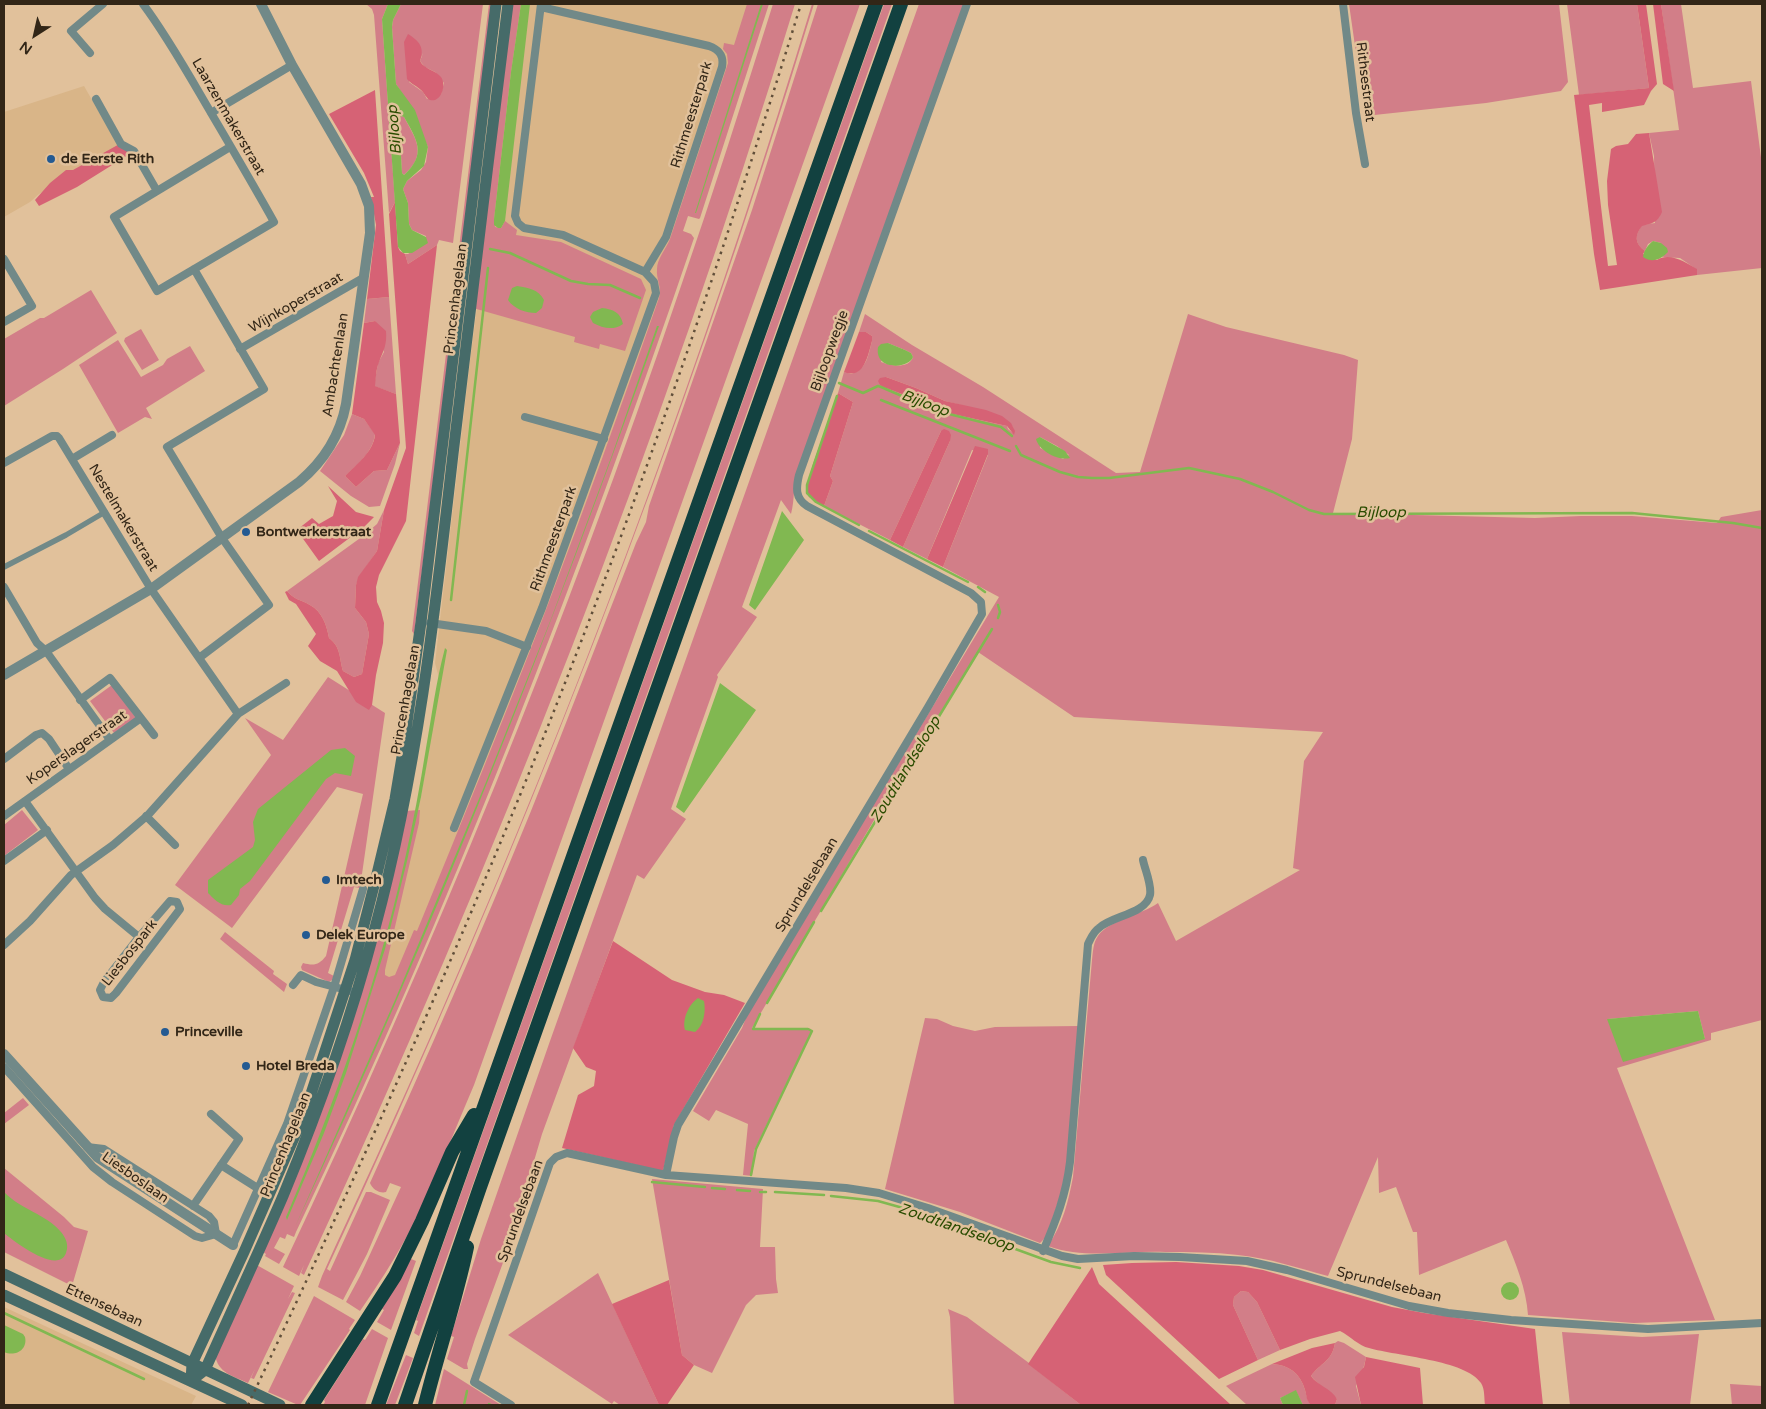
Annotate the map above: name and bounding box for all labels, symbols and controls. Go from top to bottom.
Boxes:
north arrow [10,10,60,60]
text: N [17,38,36,58]
street label: Rithsestraat [1352,41,1378,123]
street label: Laarzenmakerstraat [188,55,268,179]
street label: Rithmeesterpark [668,60,716,170]
water label: Bijloop [384,105,406,155]
place label: de Eerste Rith [61,151,154,167]
marker: de Eerste Rith [45,153,57,165]
street label: Princenhagelaan [441,243,471,355]
street label: Wijnkoperstraat [246,269,346,337]
street label: Bijloopwegje [808,308,852,394]
street label: Ambachtenlaan [319,312,353,418]
water label: Bijloop [899,387,951,421]
street label: Nestelmakerstraat [84,461,162,575]
street label: Rithmeesterpark [527,484,581,594]
water label: Bijloop [1356,504,1406,522]
place label: Bontwerkerstraat [256,524,371,540]
marker: Bontwerkerstraat [240,526,252,538]
street label: Princenhagelaan [388,644,424,756]
street label: Koperslagerstraat [24,707,130,789]
water label: Zoudtlandseloop [867,714,945,826]
street label: Sprundelsebaan [772,834,842,936]
place label: Imtech [336,872,382,888]
marker: Imtech [320,874,332,886]
street label: Liesbospark [99,916,161,990]
place label: Delek Europe [316,927,405,943]
marker: Delek Europe [300,929,312,941]
place label: Princeville [175,1024,243,1040]
marker: Princeville [159,1026,171,1038]
place label: Hotel Breda [256,1058,335,1074]
marker: Hotel Breda [240,1060,252,1072]
street label: Princenhagelaan [257,1090,315,1200]
street label: Liesboslaan [98,1149,172,1207]
street label: Sprundelsebaan [495,1158,547,1264]
water label: Zoudtlandseloop [896,1200,1016,1256]
street label: Sprundelsebaan [1335,1264,1443,1306]
street label: Ettensebaan [63,1281,145,1331]

